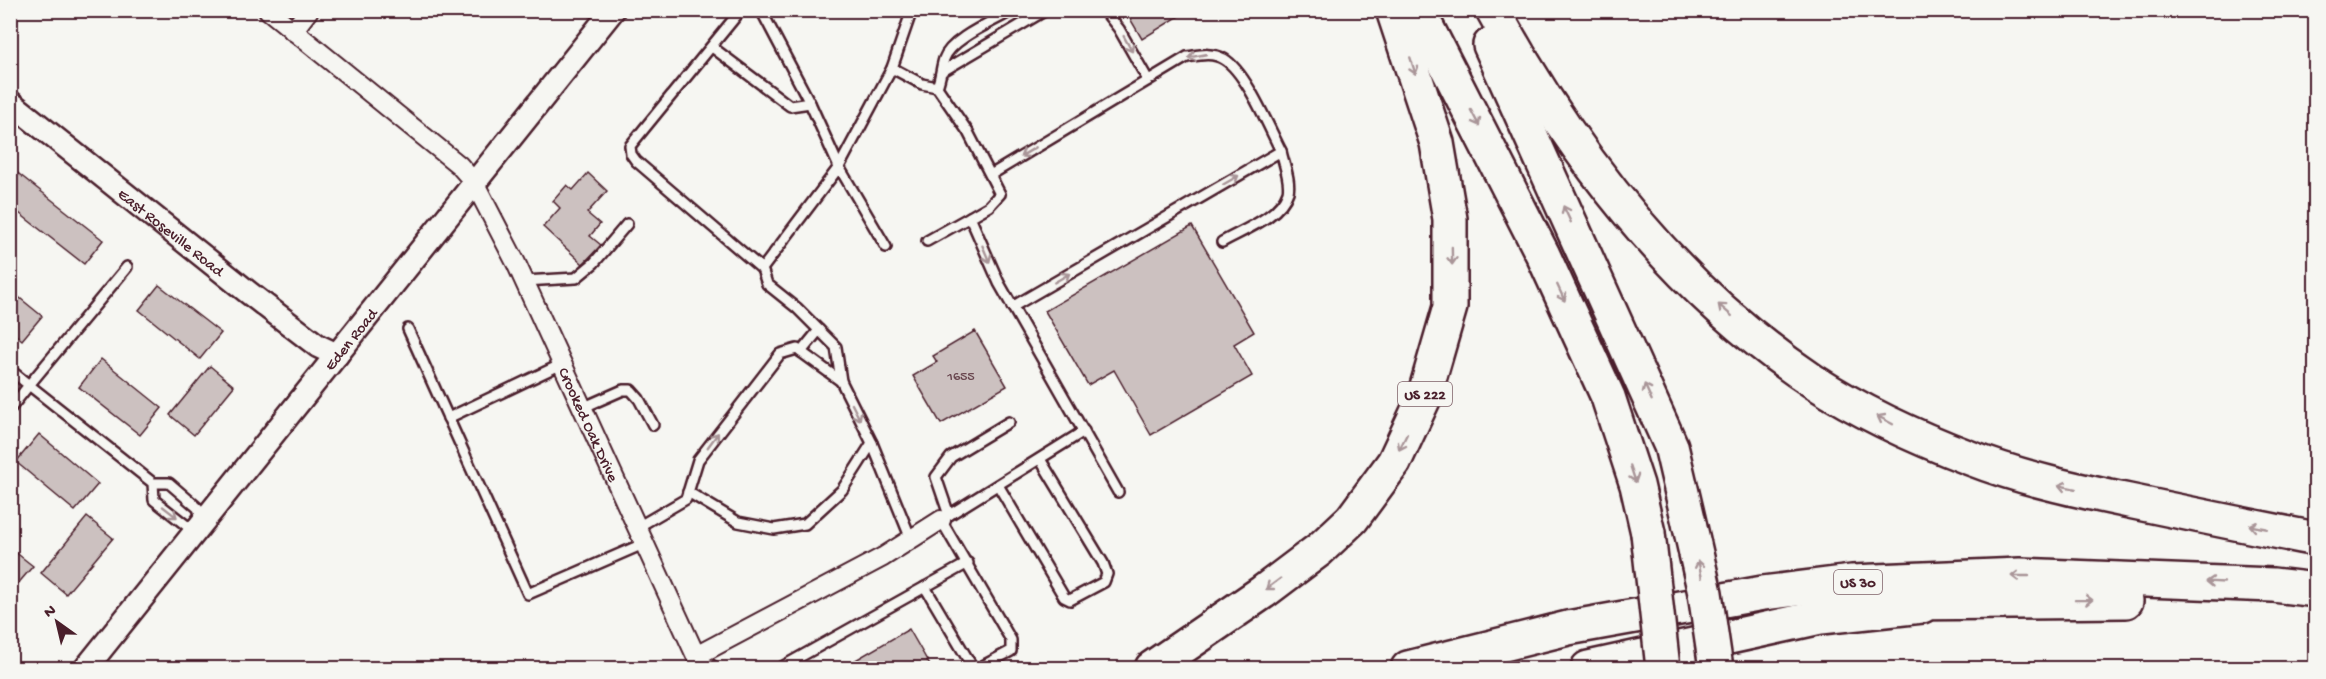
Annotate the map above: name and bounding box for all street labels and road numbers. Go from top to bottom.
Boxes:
street label: East Roseville Road [113,186,228,283]
street label: Eden Road [322,305,384,376]
street label: Crooked Oak Drive [552,365,621,486]
road number: US 222 [1398,382,1452,406]
road number: US 30 [1834,570,1882,594]

